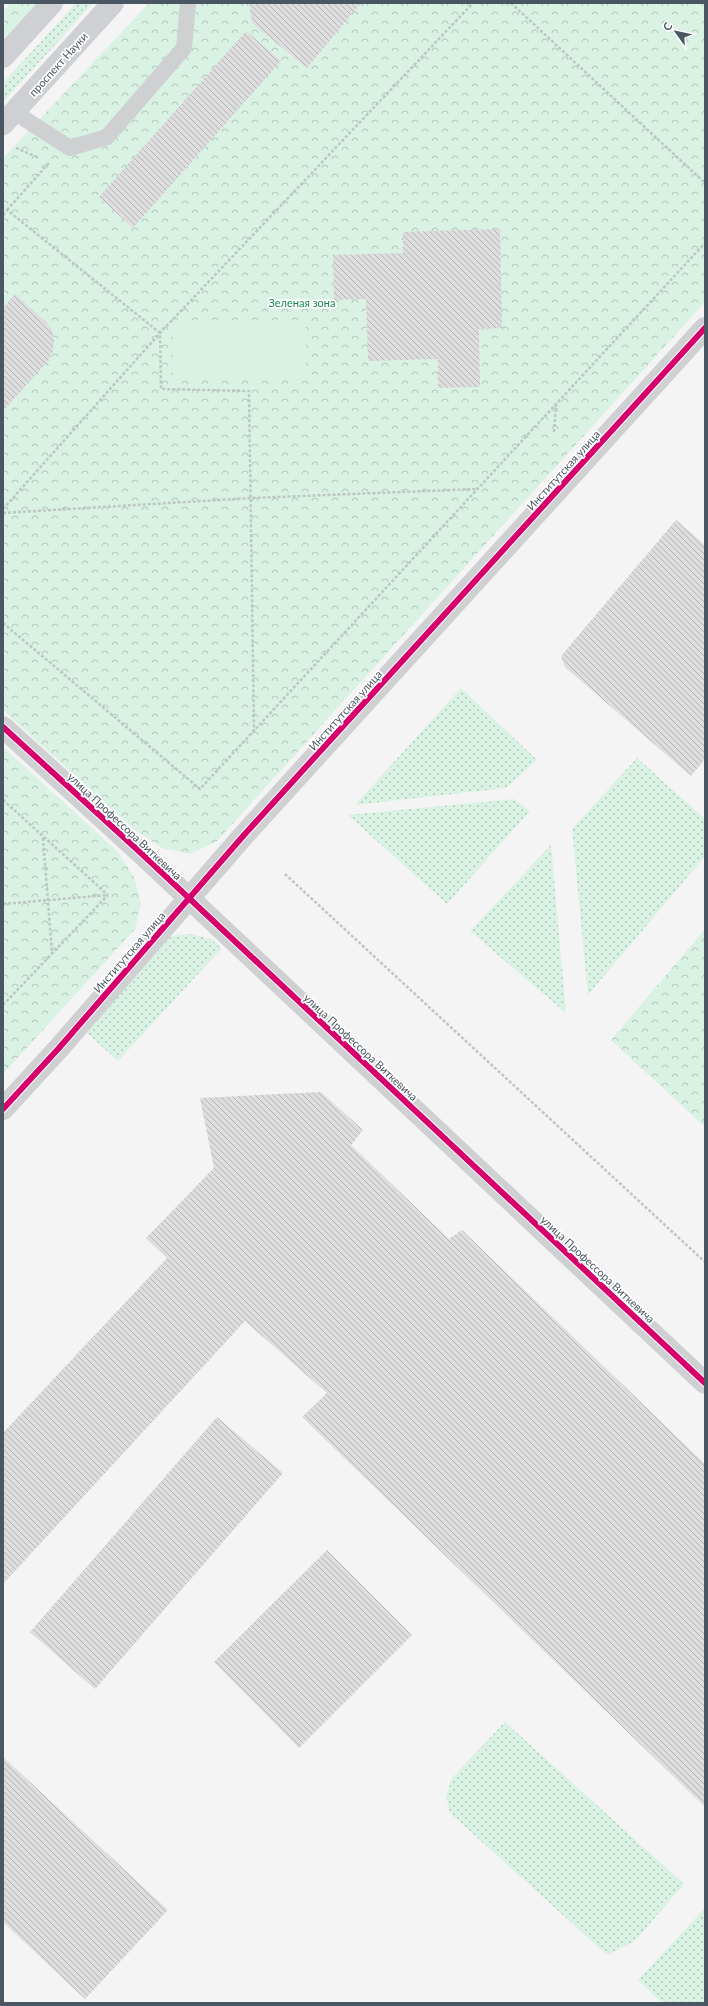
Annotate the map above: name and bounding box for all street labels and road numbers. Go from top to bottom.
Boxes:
street label: проспект Науки [26,29,90,99]
street label: Институтская улица [524,427,602,513]
street label: Институтская улица [306,667,384,753]
street label: улица Профессора Виткевича [65,770,185,882]
street label: Институтская улица [90,909,168,995]
street label: улица Профессора Виткевича [301,991,421,1103]
street label: улица Профессора Виткевича [538,1213,658,1325]

